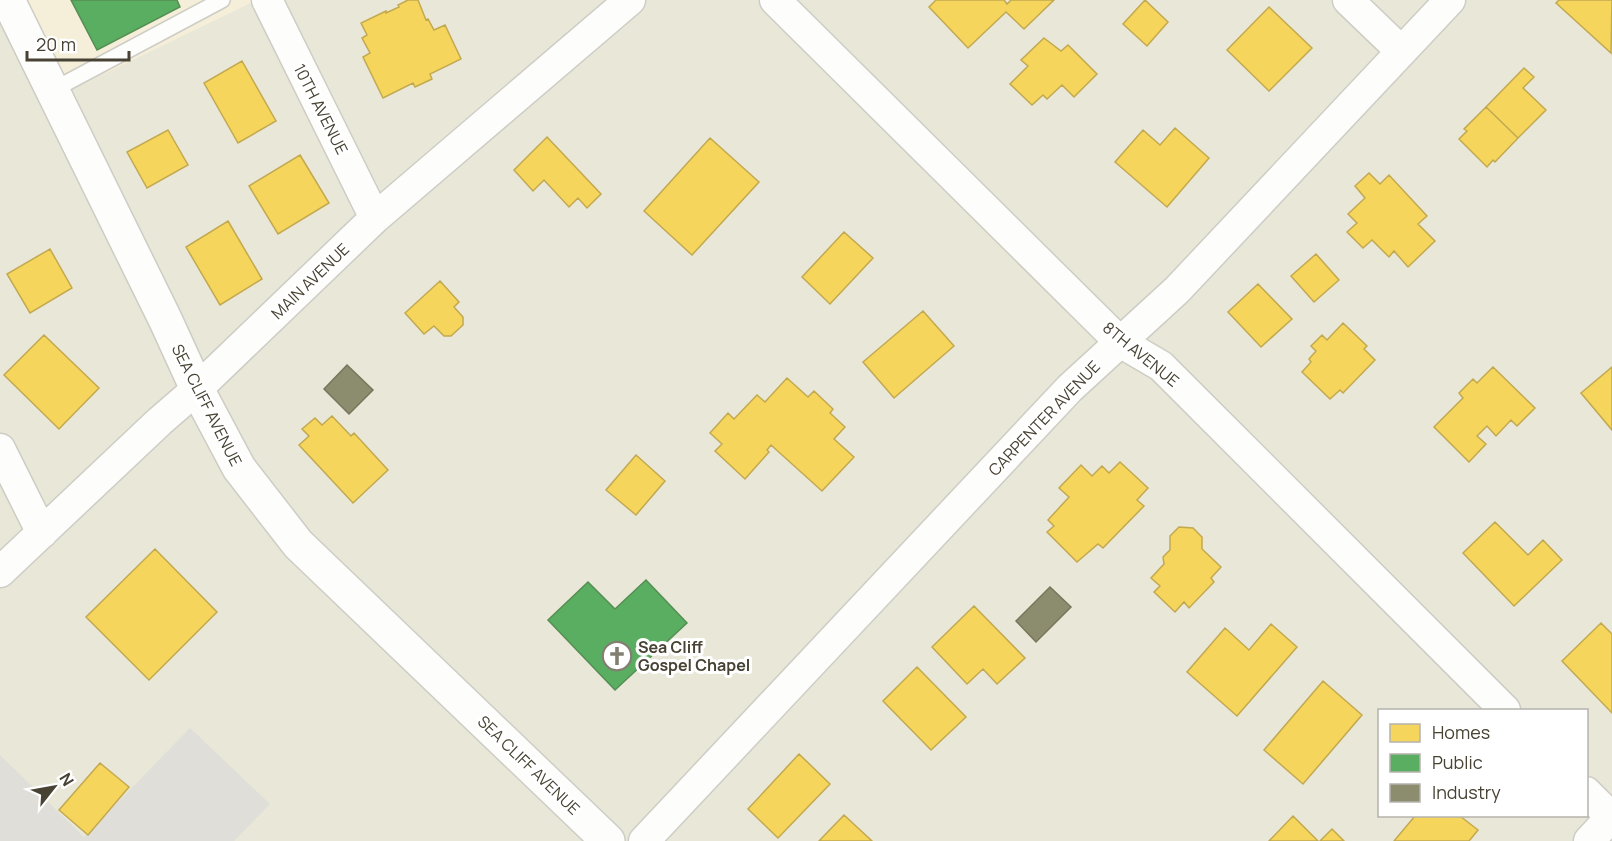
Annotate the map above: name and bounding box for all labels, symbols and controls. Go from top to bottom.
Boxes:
scale bar [27,24,129,62]
text: 20 m [36,32,76,56]
street label: 10TH AVENUE [289,60,353,158]
street label: MAIN AVENUE [266,238,354,324]
street label: 8TH AVENUE [1098,316,1184,392]
street label: SEA CLIFF AVENUE [167,340,247,470]
street label: CARPENTER AVENUE [983,356,1105,480]
place label: Sea Cliff Gospel Chapel [638,636,750,676]
church icon: Sea Cliff Gospel Chapel [601,640,633,672]
legend [1378,709,1588,817]
street label: SEA CLIFF AVENUE [473,711,585,819]
text: Homes [1432,720,1490,744]
text: Public [1432,750,1483,774]
north arrow [24,757,84,817]
text: N [54,769,79,790]
text: Industry [1432,780,1501,804]

